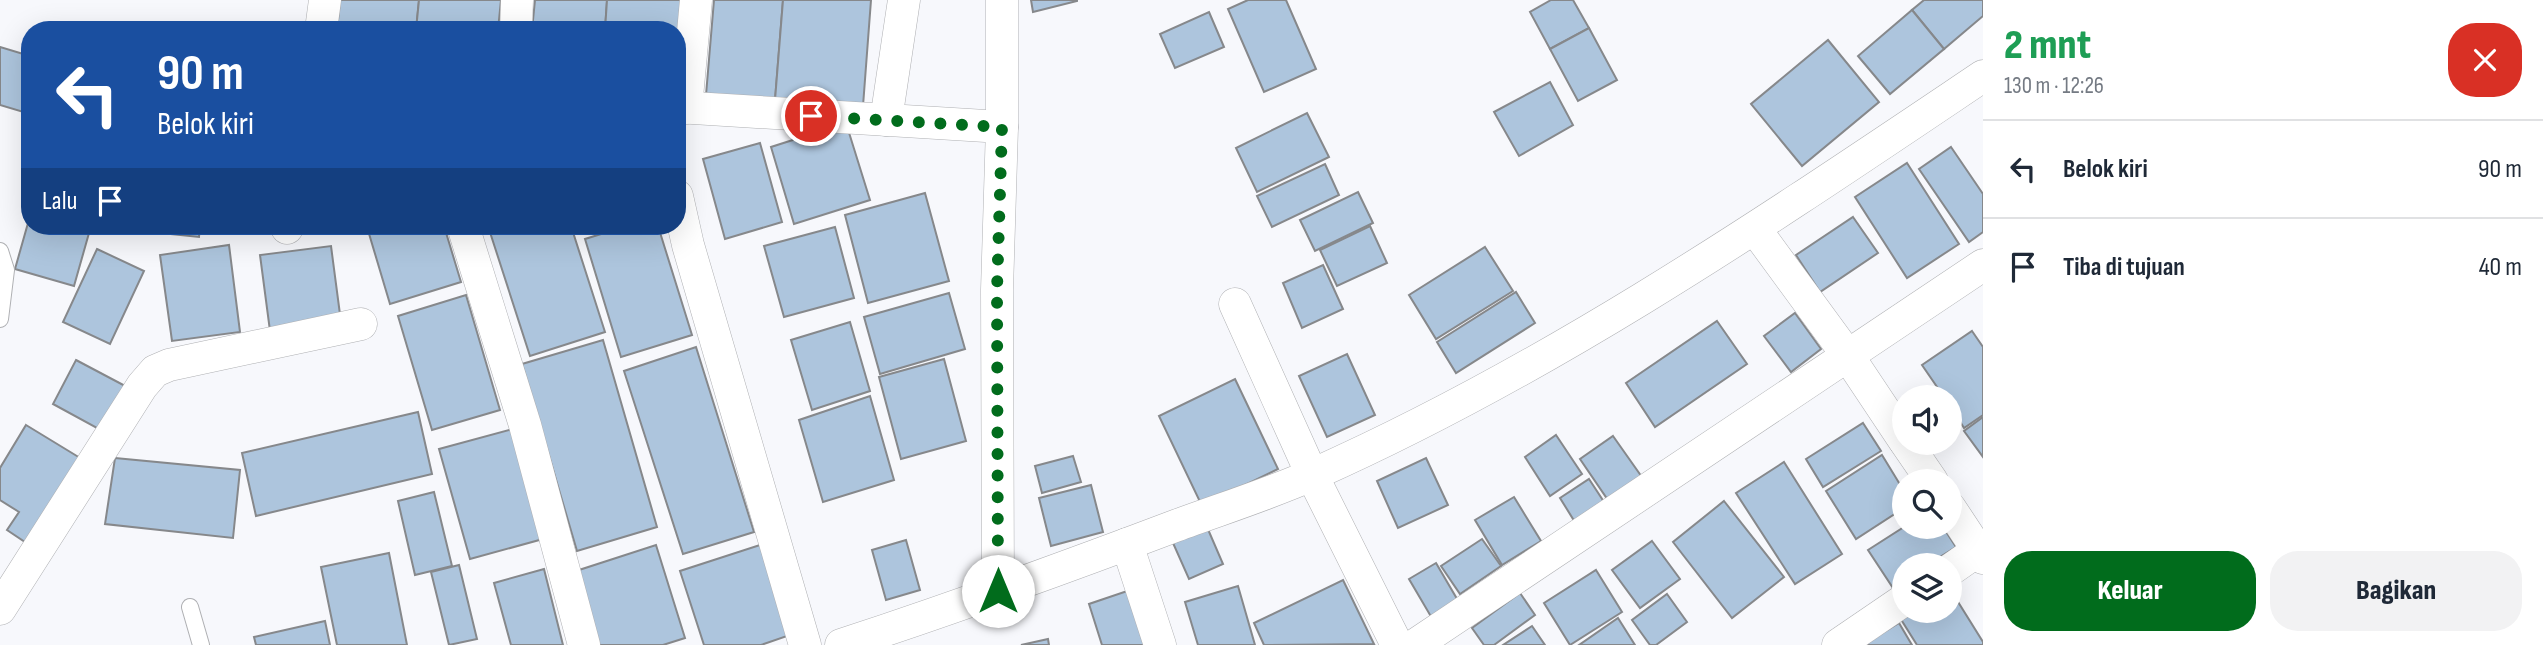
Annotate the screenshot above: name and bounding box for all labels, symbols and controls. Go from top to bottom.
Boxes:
text: 2 mnt [2004,20,2091,71]
button: close [2448,23,2522,97]
text: 90 m [157,45,244,104]
icon: left [42,49,133,140]
text: 130 m · 12:26 [2004,72,2104,100]
pin [781,86,841,146]
icon: arrive [792,97,830,135]
text: Belok kiri [157,105,254,144]
icon: left [2004,150,2042,188]
text: Belok kiri [2063,154,2148,185]
text: 90 m [2478,154,2522,185]
icon: arrive [91,182,129,220]
text: Lalu [42,186,77,217]
icon: arrive [2004,248,2042,286]
text: Tiba di tujuan [2063,252,2185,283]
text: 40 m [2479,252,2522,283]
map controls [1892,385,1962,623]
button: sound [1892,385,1962,455]
button: search [1892,469,1962,539]
button: Keluar [2004,551,2256,631]
button: Bagikan [2270,551,2522,631]
button: layers [1892,553,1962,623]
position arrow [961,554,1035,628]

